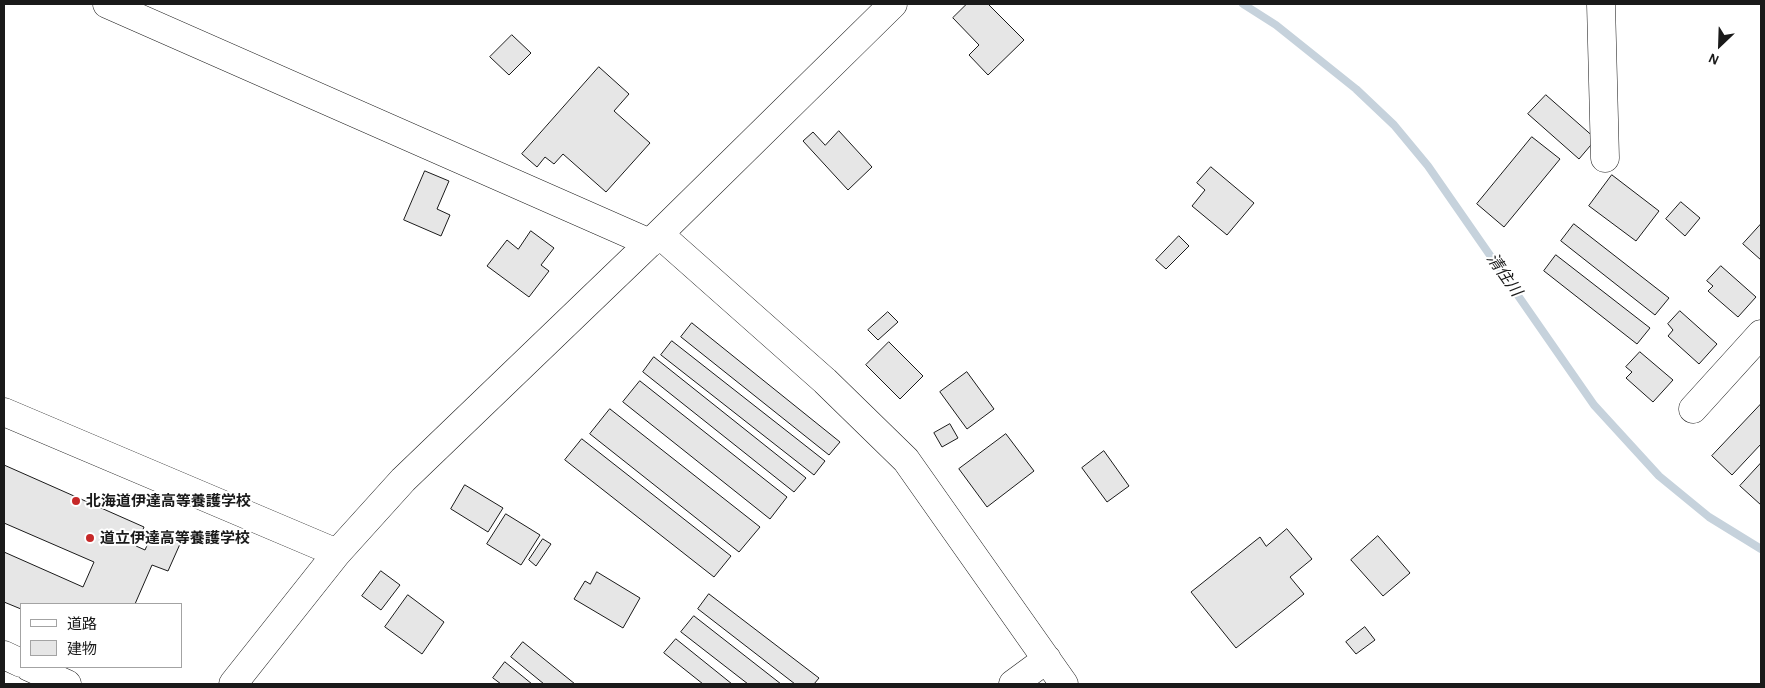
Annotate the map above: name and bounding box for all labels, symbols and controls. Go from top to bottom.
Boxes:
north arrow [1695,20,1745,70]
text: N [1707,50,1721,67]
water label: 清住川 [1482,250,1526,300]
place label: 北海道伊達高等養護学校 [86,492,251,510]
marker: 北海道伊達高等養護学校 [70,495,82,507]
place label: 道立伊達高等養護学校 [100,529,250,547]
marker: 道立伊達高等養護学校 [84,532,96,544]
legend [20,603,182,668]
text: 道路 [67,617,97,632]
text: 建物 [67,642,97,657]

